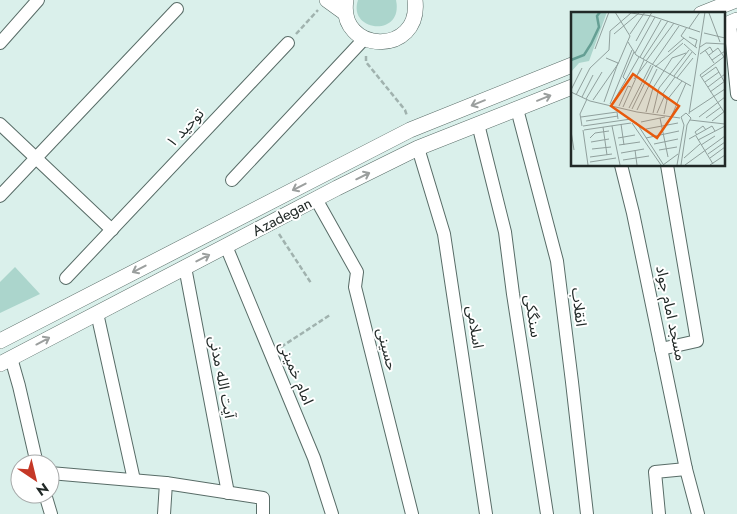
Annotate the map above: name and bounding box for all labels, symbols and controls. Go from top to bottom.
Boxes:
inset map [571,12,724,166]
one-way arrow [536,92,551,102]
one-way arrow [471,99,486,108]
street label: توحید ۱ [161,103,209,153]
one-way arrow [355,171,370,180]
one-way arrow [292,182,307,192]
street label: Azadegan [248,192,316,242]
one-way arrow [195,253,210,262]
street label: مسجد امام جواد [650,263,692,363]
one-way arrow [132,264,147,274]
street label: انقلاب [566,286,592,328]
street label: سنگکی [519,293,547,339]
street label: اسلامی [461,304,489,350]
street label: حسینی [371,325,403,373]
street label: آیت الله مدنی [203,334,241,421]
one-way arrow [35,336,50,346]
street label: امام خمینی [273,338,319,408]
north arrow [10,454,60,504]
text: N [32,478,53,501]

